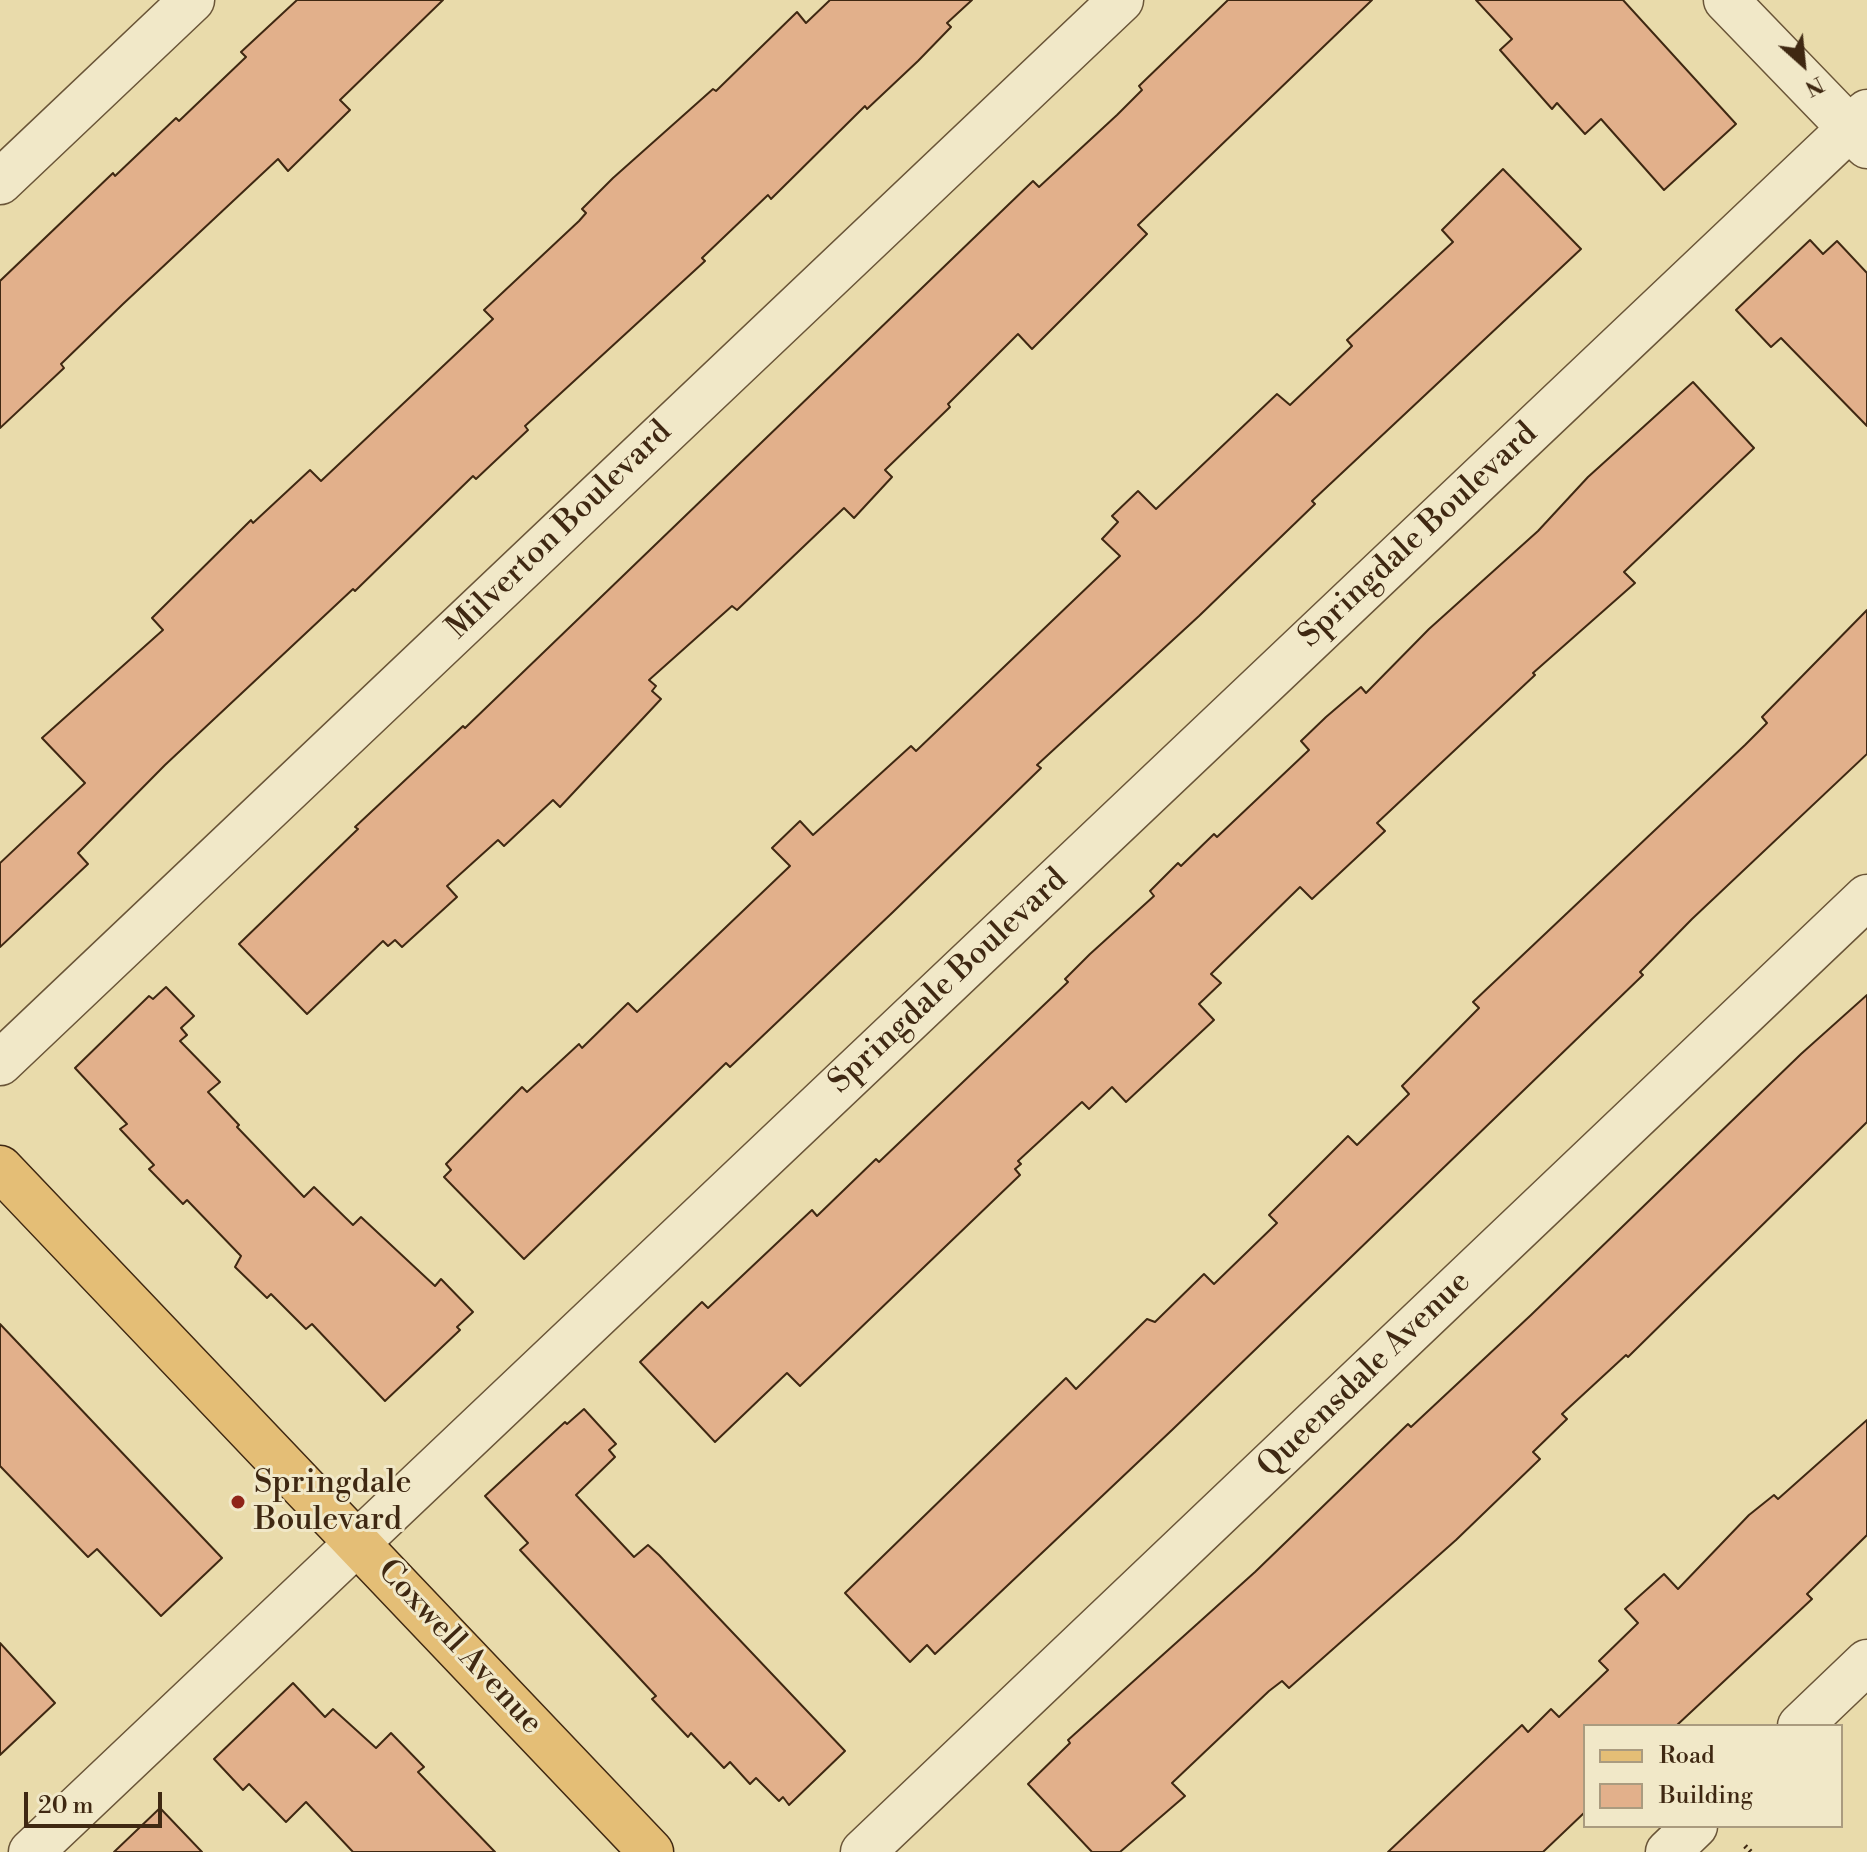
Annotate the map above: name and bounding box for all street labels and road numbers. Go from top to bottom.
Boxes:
street label: Milverton Boulevard [440,414,680,648]
street label: Springdale Boulevard [1292,416,1546,656]
street label: Springdale Boulevard [822,862,1076,1102]
street label: Queensdale Avenue [1251,1264,1479,1486]
street label: Coxwell Avenue [368,1553,550,1743]

